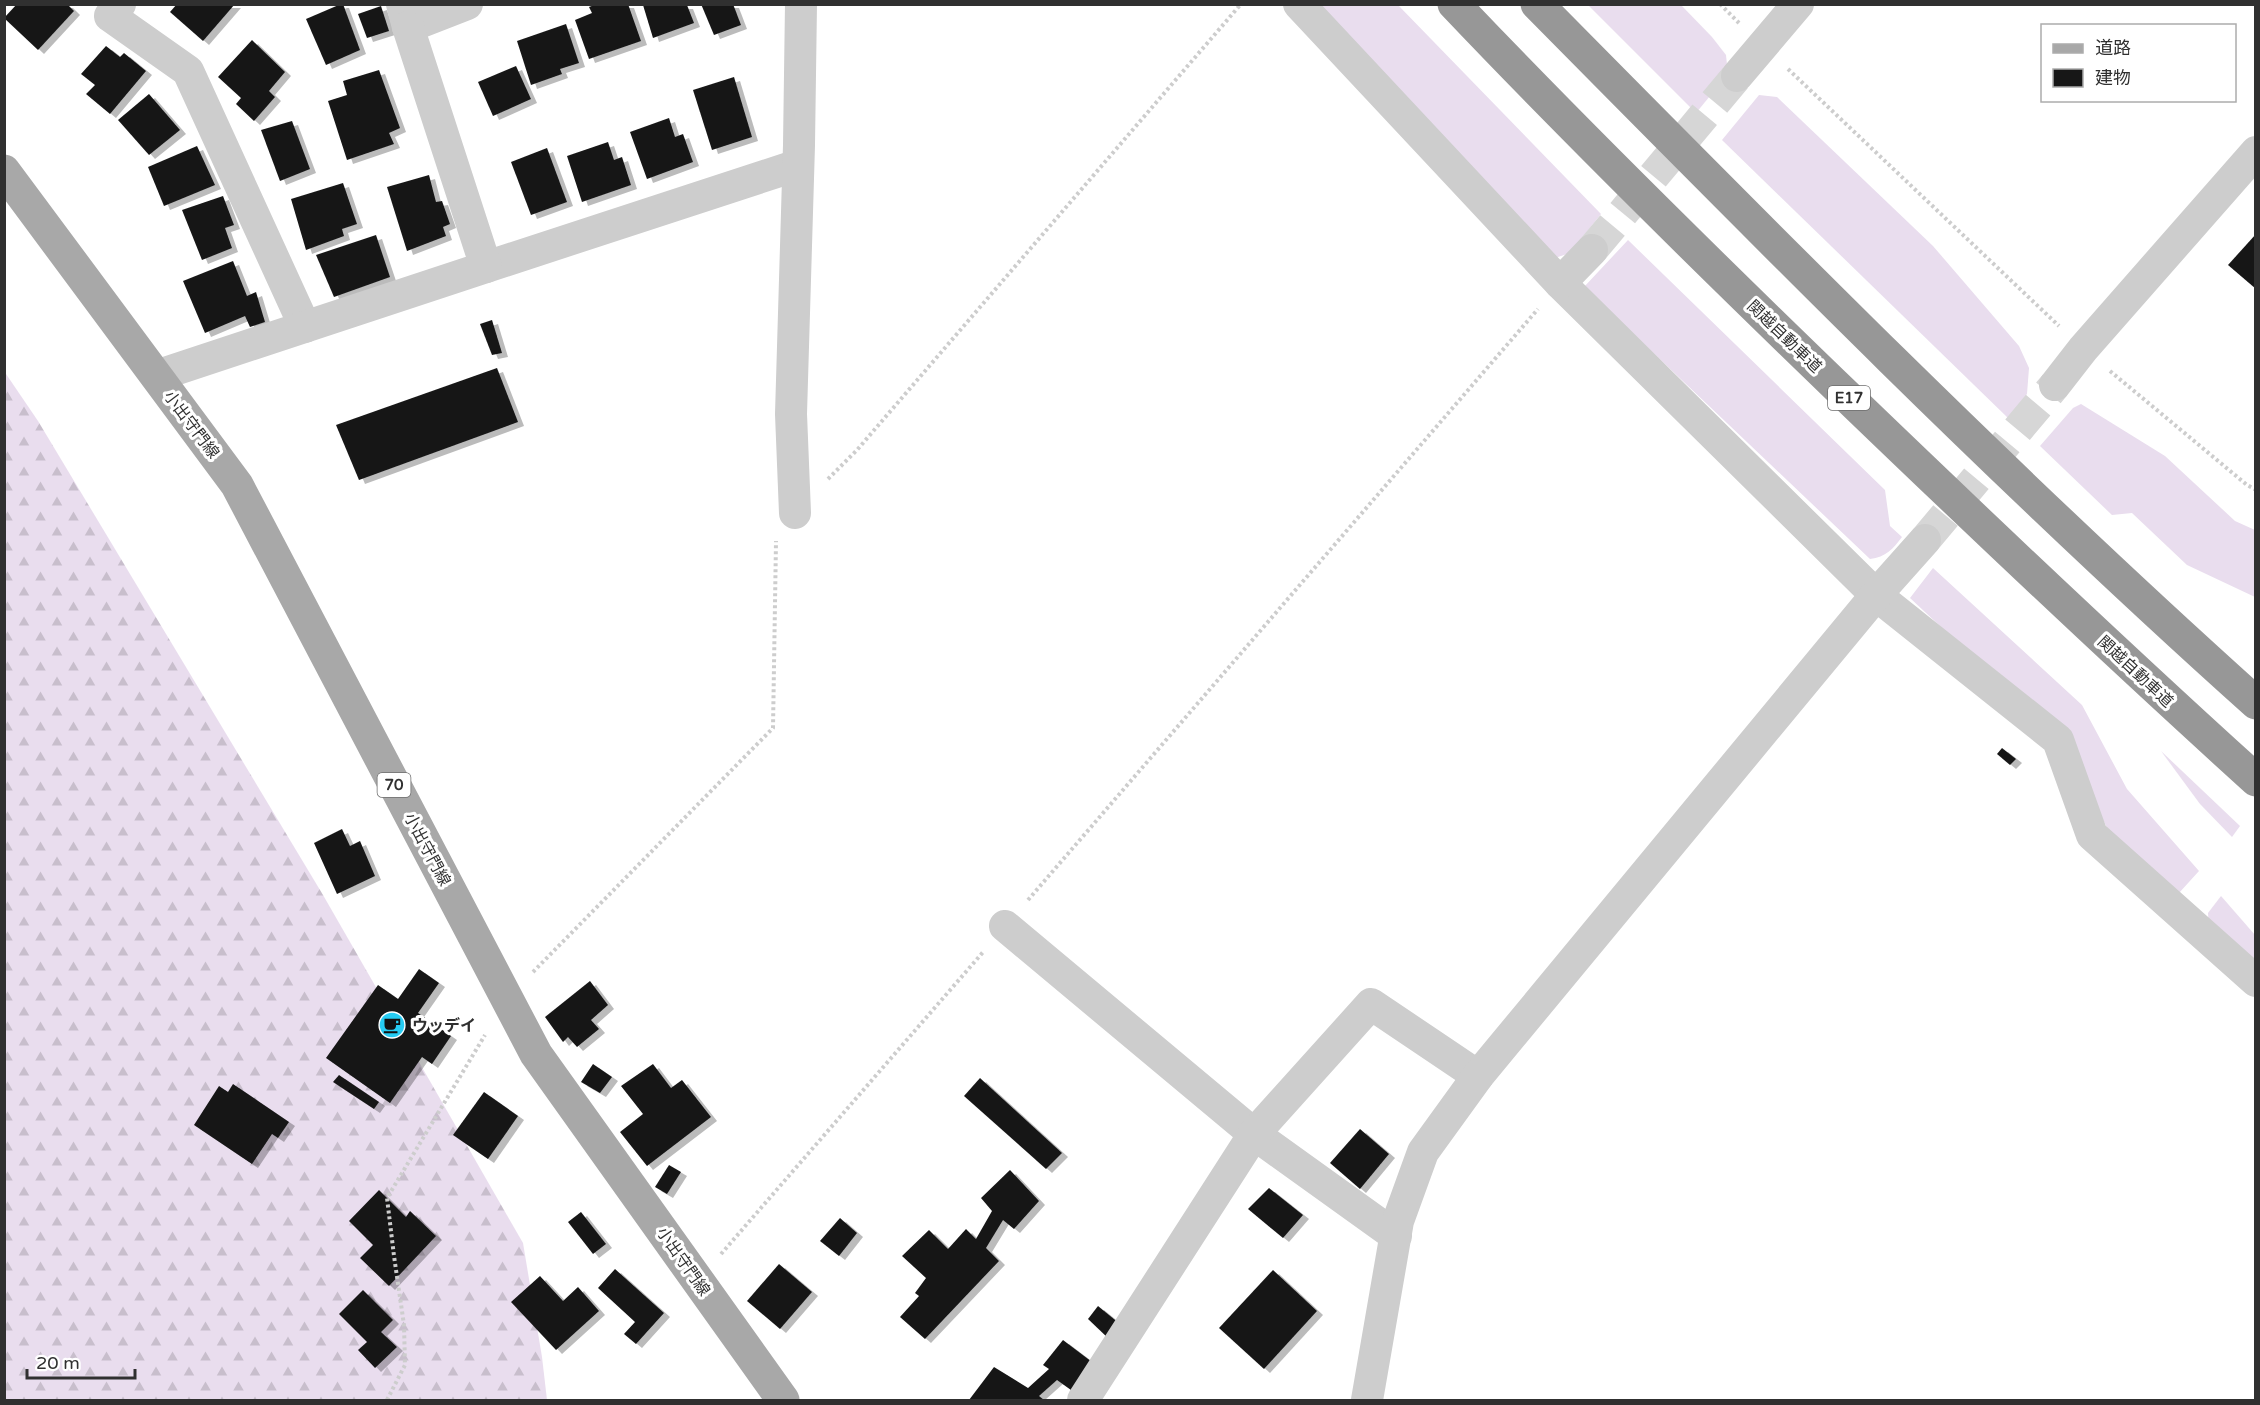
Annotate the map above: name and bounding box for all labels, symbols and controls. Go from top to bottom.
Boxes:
legend [2041,24,2236,102]
text: 道路 [2095,37,2131,59]
text: 建物 [2095,67,2131,89]
street label: 関越自動車道 [1743,296,1826,377]
road number: E17 [1828,386,1870,410]
street label: 小出守門線 [159,387,223,463]
street label: 関越自動車道 [2093,632,2177,712]
road number: 70 [378,773,410,797]
street label: 小出守門線 [400,809,455,889]
cafe icon: ウッデイ [377,1010,407,1040]
place label: ウッデイ [412,1016,476,1036]
street label: 小出守門線 [652,1223,714,1300]
scale bar [27,1342,135,1380]
text: 20 m [36,1352,80,1374]

